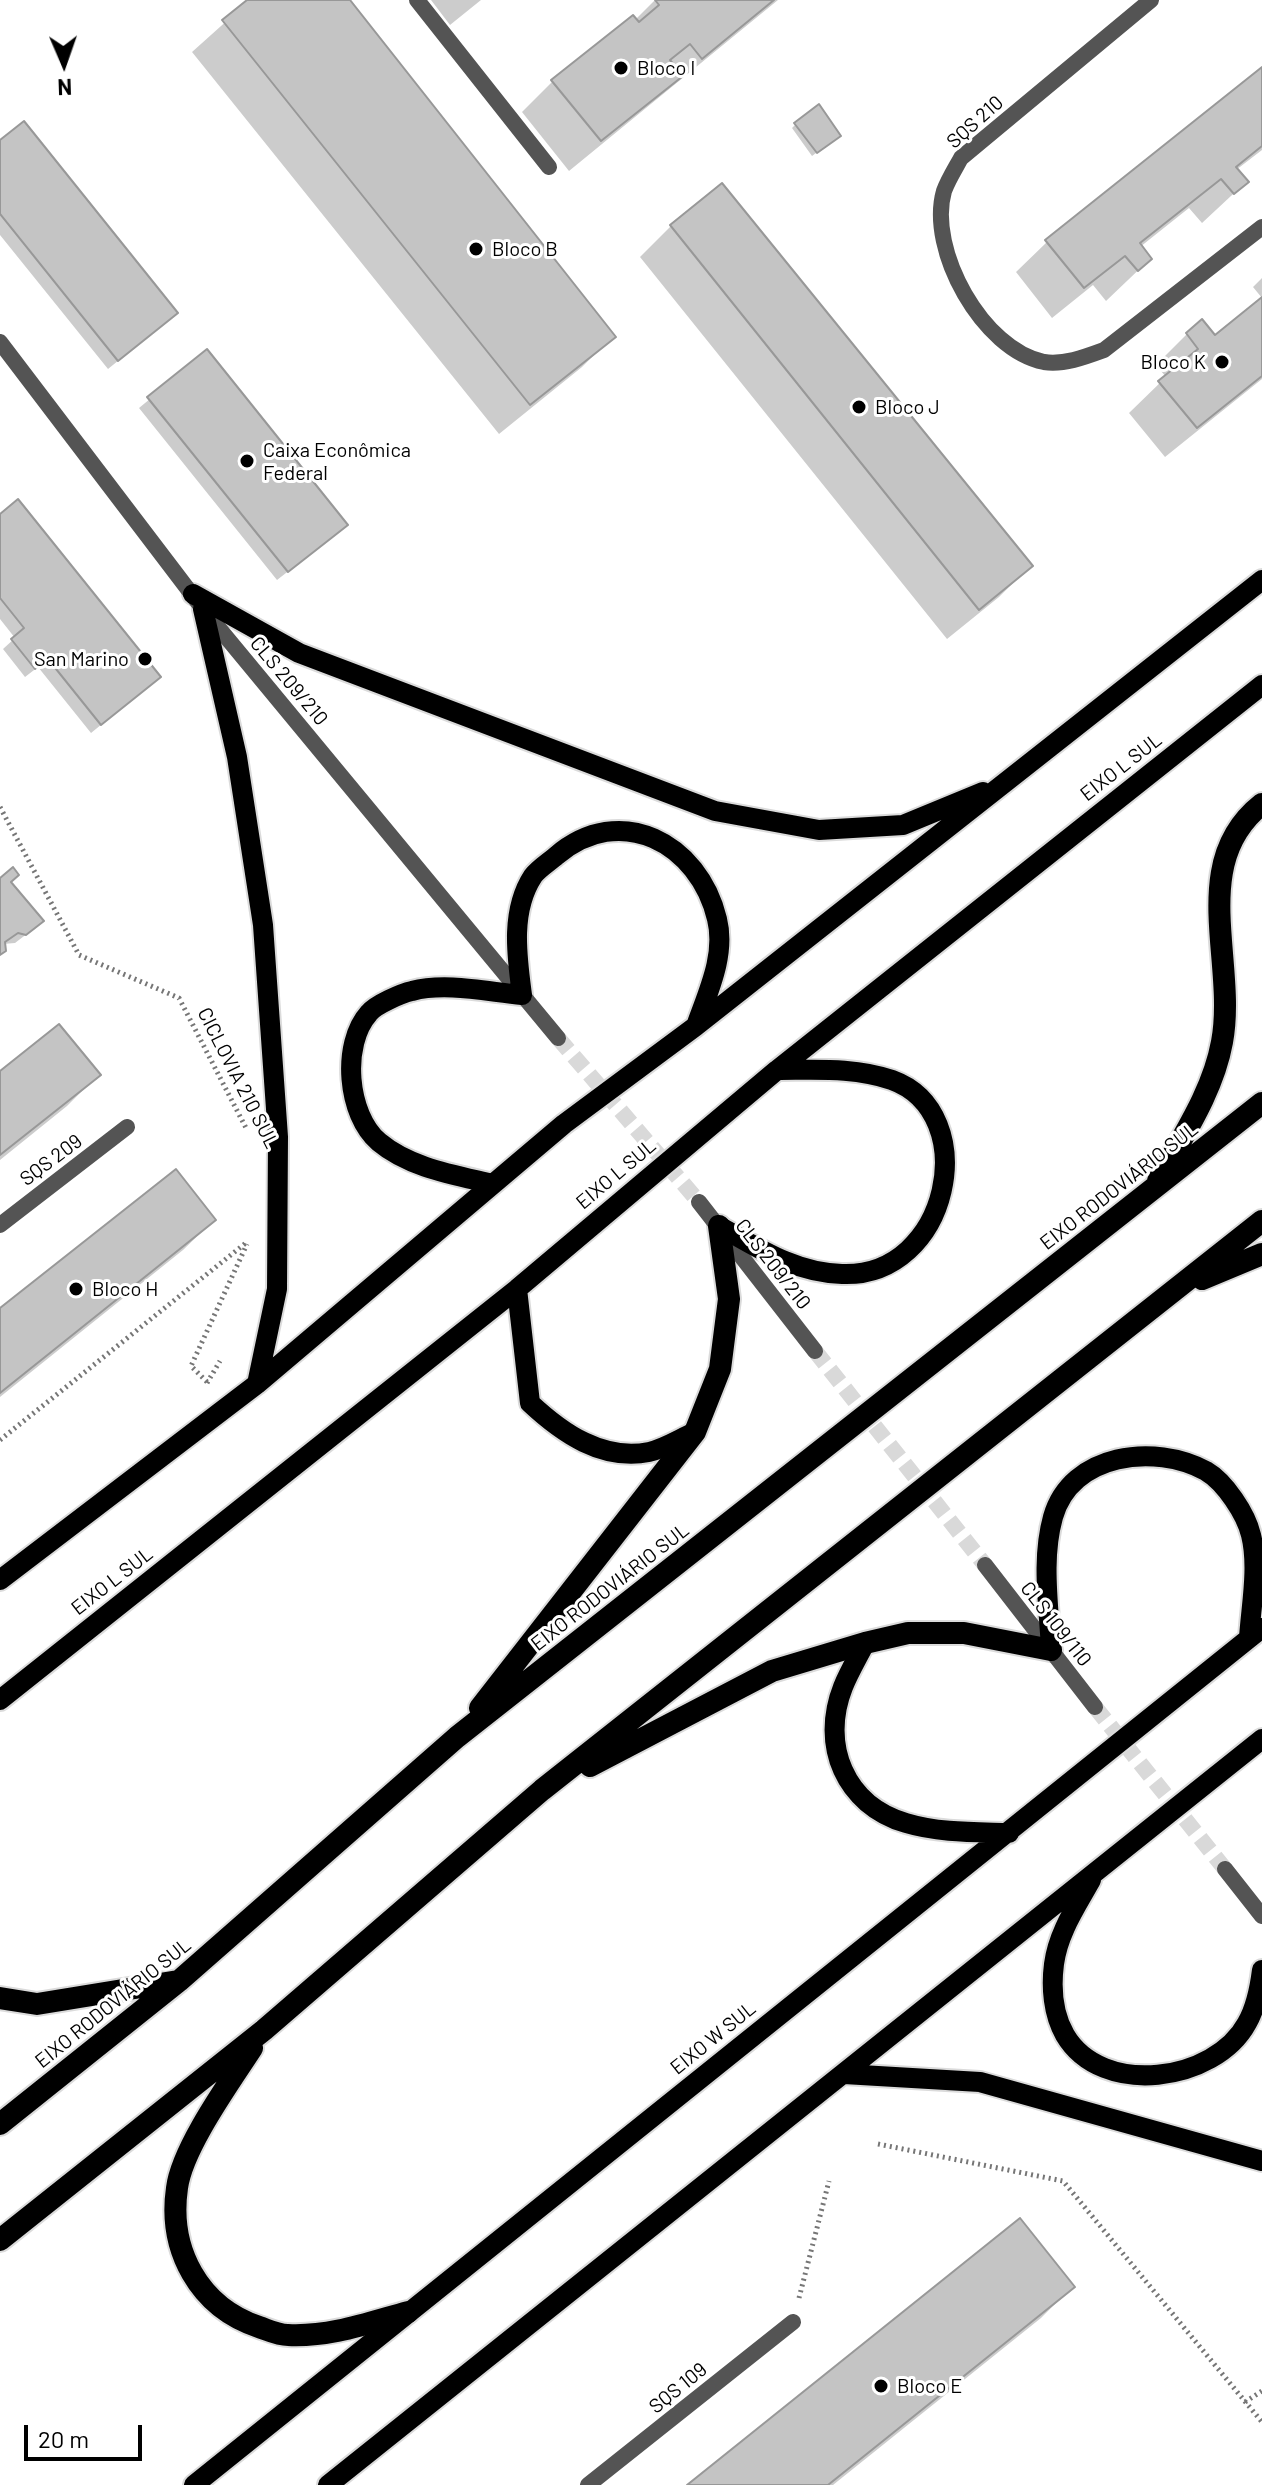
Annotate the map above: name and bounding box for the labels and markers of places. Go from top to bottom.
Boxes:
place label: Bloco I [637,56,695,80]
marker: Bloco I [612,59,630,77]
place label: Bloco B [492,237,558,261]
marker: Bloco B [467,240,485,258]
place label: Bloco K [1141,350,1206,374]
marker: Bloco K [1213,353,1231,371]
place label: Bloco J [875,395,940,419]
marker: Bloco J [850,398,868,416]
place label: Caixa Econômica Federal [263,438,411,485]
marker: Caixa Econômica Federal [238,452,256,470]
place label: San Marino [34,647,129,671]
marker: San Marino [136,650,154,668]
place label: Bloco H [92,1277,158,1301]
marker: Bloco H [67,1280,85,1298]
place label: Bloco E [897,2374,962,2398]
marker: Bloco E [872,2377,890,2395]

